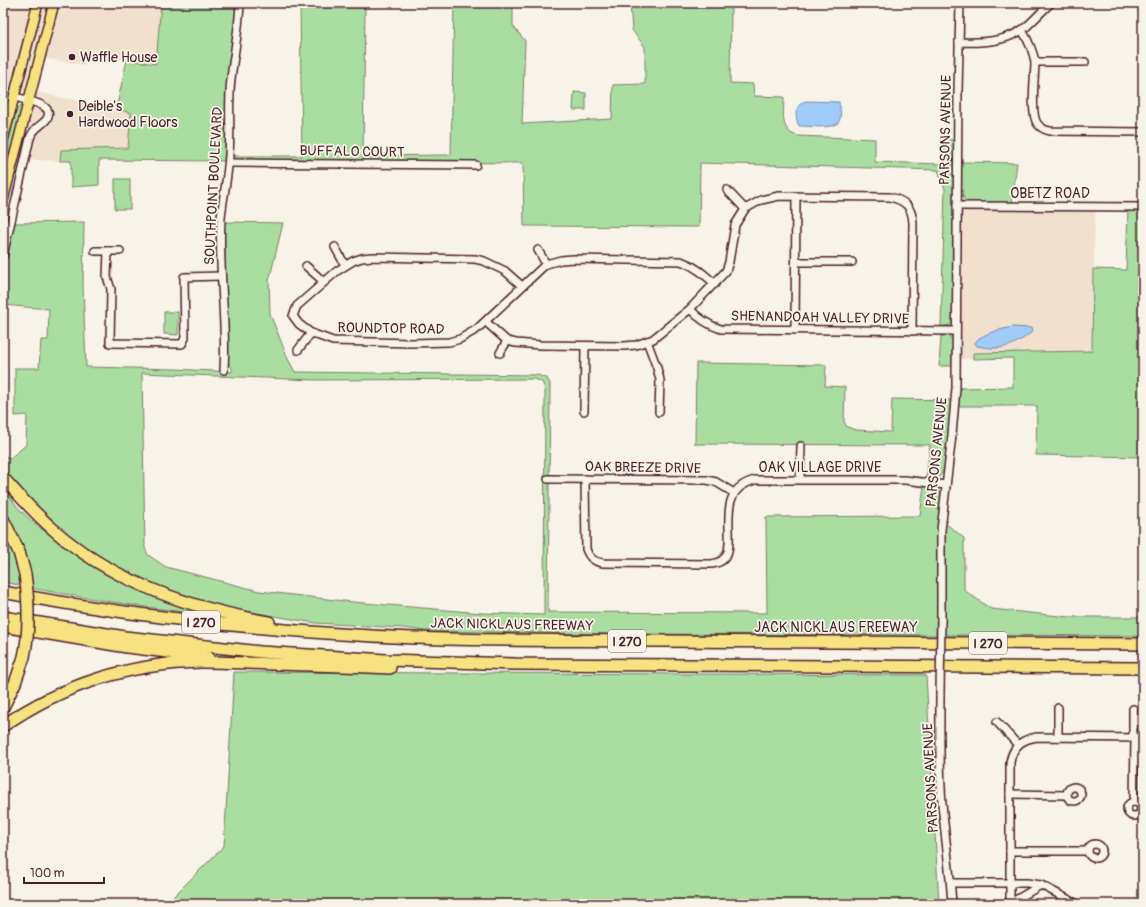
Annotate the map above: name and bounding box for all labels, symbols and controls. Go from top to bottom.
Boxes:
place label: Waffle House [80,49,158,66]
marker: Waffle House [67,52,77,62]
street label: PARSONS AVENUE [936,75,955,185]
place label: Deible's Hardwood Floors [78,98,178,131]
street label: SOUTHPOINT BOULEVARD [201,106,226,266]
marker: Deible's Hardwood Floors [65,109,75,119]
street label: BUFFALO COURT [299,142,405,161]
street label: OBETZ ROAD [1010,185,1090,202]
street label: SHENANDOAH VALLEY DRIVE [731,307,909,328]
street label: ROUNDTOP ROAD [337,319,445,338]
street label: PARSONS AVENUE [922,396,951,508]
street label: OAK BREEZE DRIVE [585,458,701,477]
street label: OAK VILLAGE DRIVE [759,459,881,476]
road number: I 270 [182,611,220,633]
street label: JACK NICKLAUS FREEWAY [430,615,594,634]
street label: JACK NICKLAUS FREEWAY [754,619,918,636]
road number: I 270 [608,630,646,652]
road number: I 270 [969,632,1007,654]
street label: PARSONS AVENUE [919,722,942,834]
scale bar [24,859,104,885]
text: 100 m [30,866,65,881]

